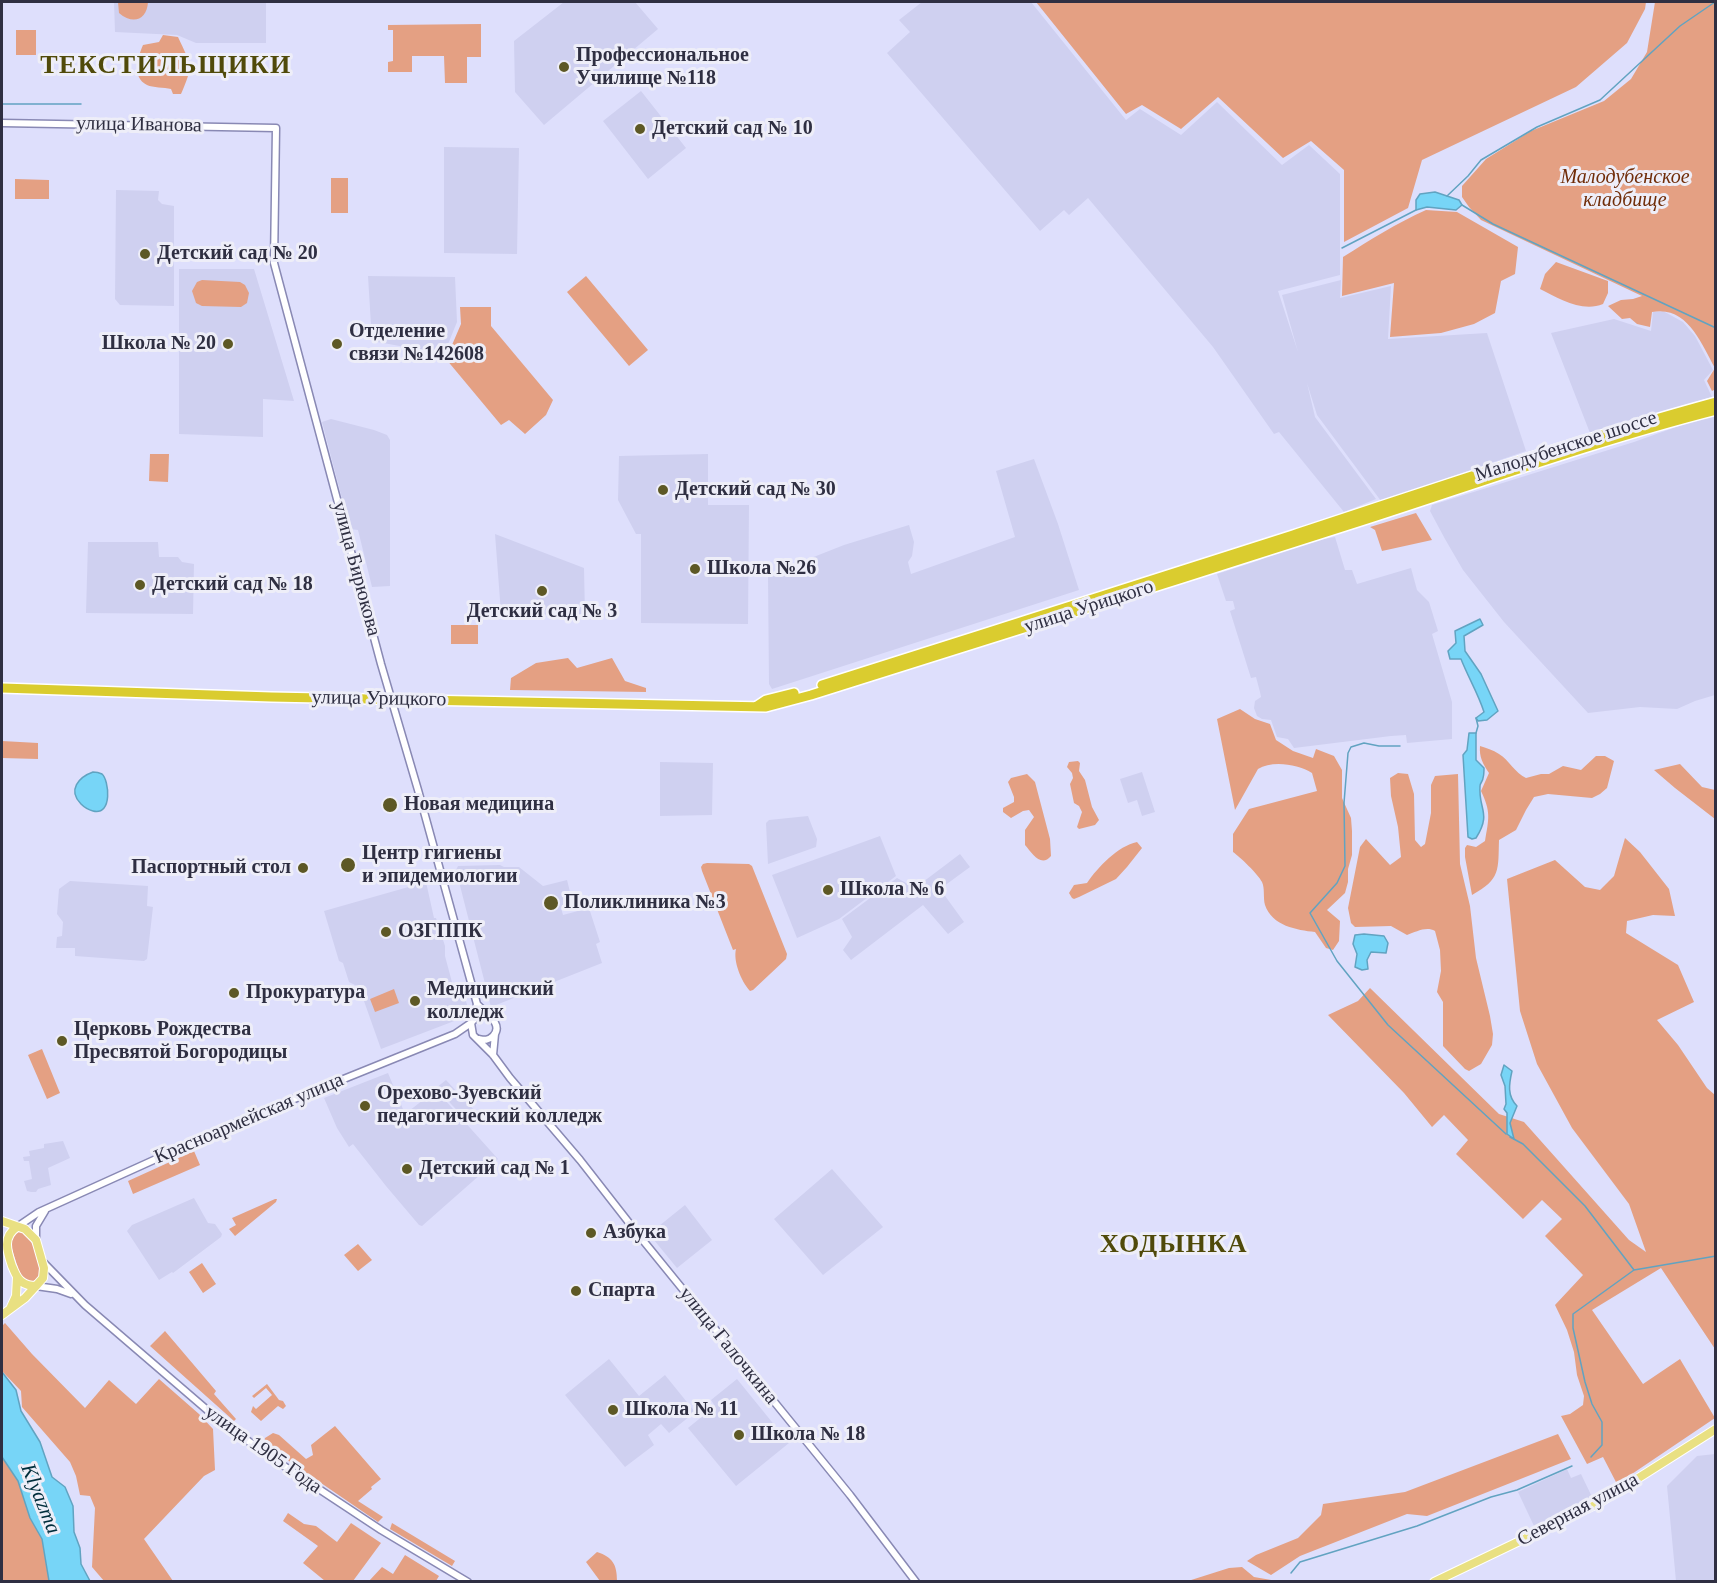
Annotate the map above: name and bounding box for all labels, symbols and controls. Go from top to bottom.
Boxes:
place label: Профессиональное Училище №118 [576,44,749,91]
district label: ТЕКСТИЛЬЩИКИ [40,50,292,82]
marker: Профессиональное Училище №118 [557,60,571,74]
street label: улица Иванова [76,112,202,138]
place label: Детский сад № 10 [652,117,813,141]
marker: Детский сад № 10 [633,122,647,136]
park label: Малодубенское кладбище [1560,166,1690,213]
place label: Детский сад № 20 [157,242,318,266]
marker: Детский сад № 20 [138,247,152,261]
place label: Отделение связи №142608 [349,320,484,367]
place label: Школа № 20 [102,332,216,356]
marker: Школа № 20 [221,337,235,351]
marker: Отделение связи №142608 [330,337,344,351]
street label: Малодубенское шоссе [1472,406,1660,488]
place label: Детский сад № 30 [675,478,836,502]
marker: Детский сад № 30 [656,483,670,497]
street label: улица Бирюкова [327,499,385,639]
place label: Школа №26 [707,557,816,581]
marker: Школа №26 [688,562,702,576]
place label: Детский сад № 18 [152,573,313,597]
street label: улица Урицкого [1021,575,1157,639]
marker: Детский сад № 18 [133,578,147,592]
marker: Детский сад № 3 [535,584,549,598]
place label: Детский сад № 3 [467,600,617,624]
street label: улица Урицкого [312,686,446,712]
place label: Новая медицина [404,793,554,817]
marker: Новая медицина [381,796,399,814]
place label: Центр гигиены и эпидемиологии [362,842,517,889]
place label: Паспортный стол [131,856,291,880]
marker: Центр гигиены и эпидемиологии [339,856,357,874]
marker: Паспортный стол [296,861,310,875]
place label: Школа № 6 [840,878,944,902]
marker: Школа № 6 [821,883,835,897]
place label: Поликлиника №3 [564,891,726,915]
marker: Поликлиника №3 [542,894,560,912]
place label: ОЗГППК [398,920,482,944]
marker: ОЗГППК [379,925,393,939]
place label: Медицинский колледж [427,978,554,1025]
place label: Прокуратура [246,981,365,1005]
marker: Прокуратура [227,986,241,1000]
marker: Медицинский колледж [408,994,422,1008]
place label: Церковь Рождества Пресвятой Богородицы [74,1018,287,1065]
marker: Церковь Рождества Пресвятой Богородицы [55,1034,69,1048]
street label: Красноармейская улица [151,1068,347,1170]
place label: Орехово-Зуевский педагогический колледж [377,1082,602,1129]
marker: Орехово-Зуевский педагогический колледж [358,1099,372,1113]
place label: Детский сад № 1 [419,1157,570,1181]
marker: Детский сад № 1 [400,1162,414,1176]
place label: Азбука [603,1221,666,1245]
marker: Азбука [584,1226,598,1240]
district label: ХОДЫНКА [1100,1229,1248,1261]
place label: Спарта [588,1279,655,1303]
street label: улица Галочкина [673,1282,783,1410]
marker: Спарта [569,1284,583,1298]
place label: Школа № 11 [625,1398,738,1422]
street label: улица 1905 Года [200,1401,326,1499]
marker: Школа № 11 [606,1403,620,1417]
place label: Школа № 18 [751,1423,865,1447]
marker: Школа № 18 [732,1428,746,1442]
water label: Klyazma [15,1460,65,1538]
street label: Северная улица [1513,1468,1643,1552]

